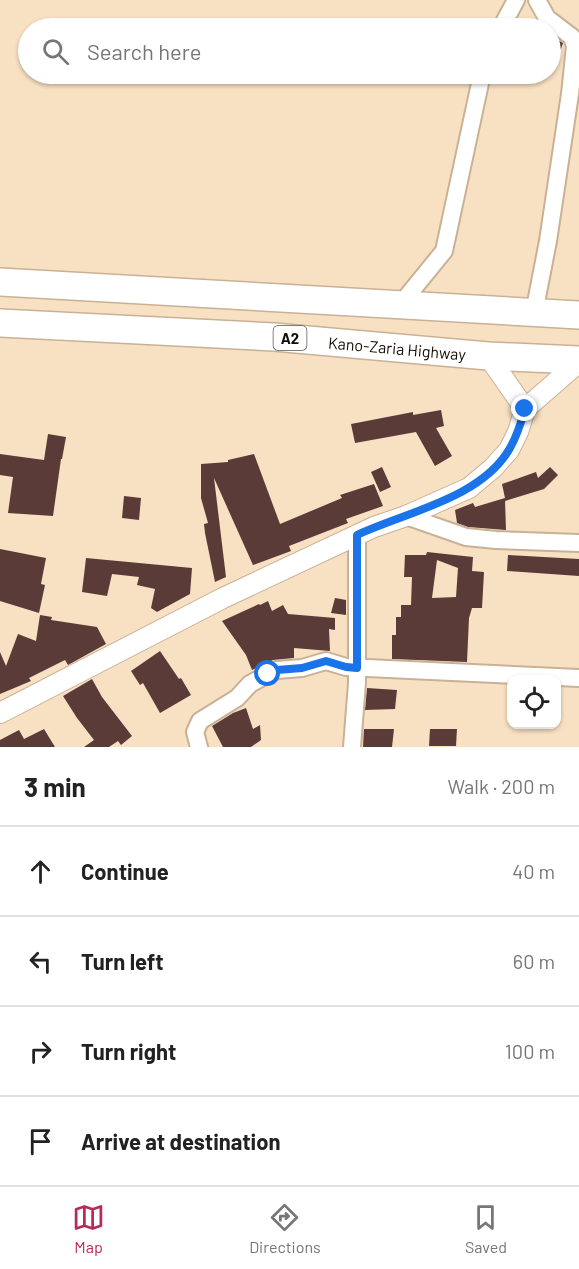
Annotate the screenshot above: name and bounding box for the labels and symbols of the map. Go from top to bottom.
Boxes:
road number: A2 [274,326,306,350]
street label: Kano-Zaria Highway [327,333,467,364]
route end [511,395,537,421]
route start [254,660,280,686]

